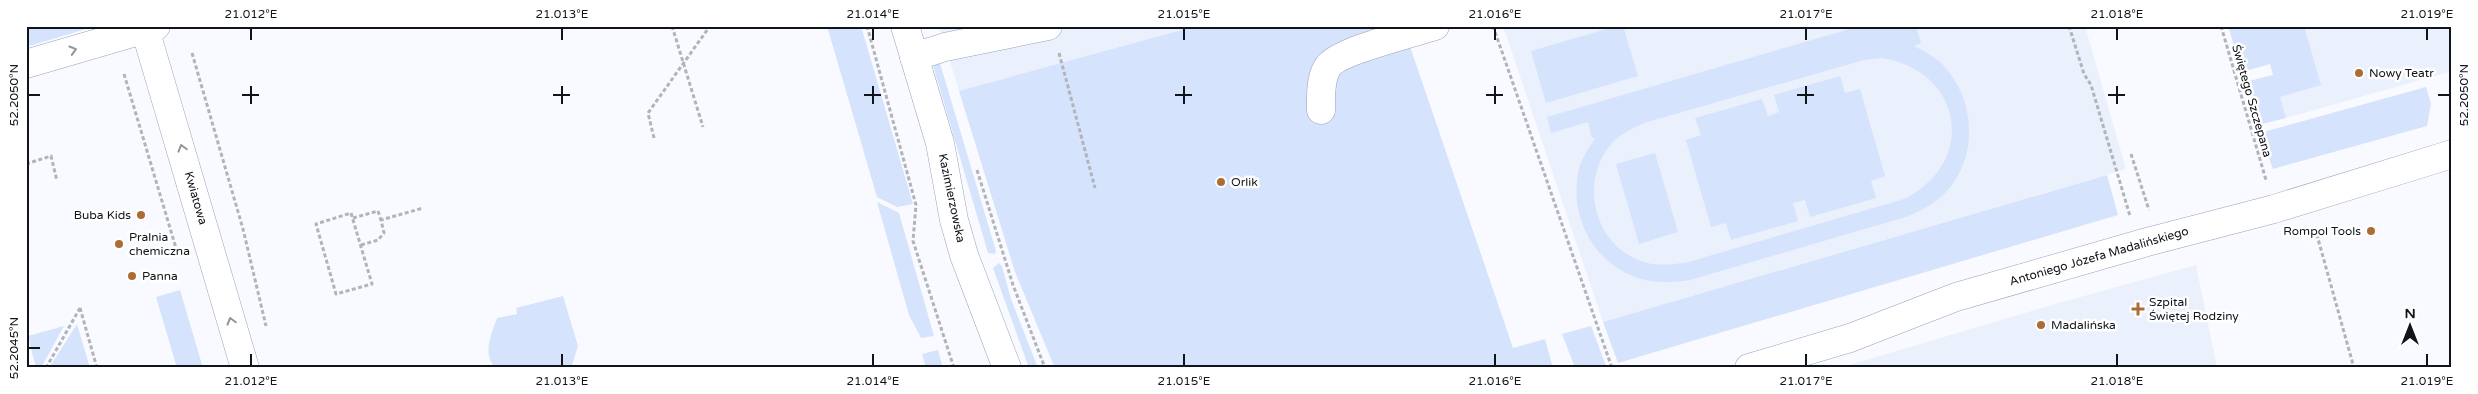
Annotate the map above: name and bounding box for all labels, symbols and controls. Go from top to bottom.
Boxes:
text: 21.012°E [225,7,278,21]
text: 21.013°E [536,7,589,21]
text: 21.014°E [847,7,900,21]
text: 21.015°E [1158,7,1211,21]
text: 21.016°E [1469,7,1522,21]
text: 21.017°E [1779,7,1833,21]
text: 21.018°E [2091,7,2144,21]
text: 21.019°E [2401,7,2454,21]
street label: Świętego Szczepana [2229,43,2275,159]
one-way arrow [68,46,77,56]
text: 52.2050°N [7,64,21,126]
text: 52.2050°N [2457,64,2471,126]
place label: Nowy Teatr [2369,66,2434,80]
marker: Nowy Teatr [2353,67,2365,79]
one-way arrow [177,144,187,152]
street label: Kazimierzowska [936,152,968,244]
street label: Kwiatowa [182,170,210,226]
place label: Orlik [1231,175,1258,189]
marker: Orlik [1215,176,1227,188]
place label: Buba Kids [74,208,131,222]
marker: Buba Kids [135,209,147,221]
street label: Antoniego Józefa Madalińskiego [2008,224,2190,288]
place label: Rompol Tools [2283,224,2361,238]
marker: Rompol Tools [2365,225,2377,237]
place label: Pralnia chemiczna [129,230,190,258]
marker: Pralnia chemiczna [113,238,125,250]
place label: Panna [142,269,178,283]
marker: Panna [126,270,138,282]
place label: Szpital Świętej Rodziny [2149,295,2239,323]
marker: Szpital Świętej Rodziny [2131,302,2145,316]
north arrow [2386,302,2436,352]
text: N [2404,305,2416,322]
text: 52.2045°N [7,317,21,379]
one-way arrow [226,317,236,326]
place label: Madalińska [2051,318,2116,332]
marker: Madalińska [2035,319,2047,331]
text: 21.012°E [225,374,278,388]
text: 21.013°E [536,374,589,388]
text: 21.014°E [847,374,900,388]
text: 21.015°E [1158,374,1211,388]
text: 21.016°E [1469,374,1522,388]
text: 21.017°E [1779,374,1833,388]
text: 21.018°E [2091,374,2144,388]
text: 21.019°E [2401,374,2454,388]

